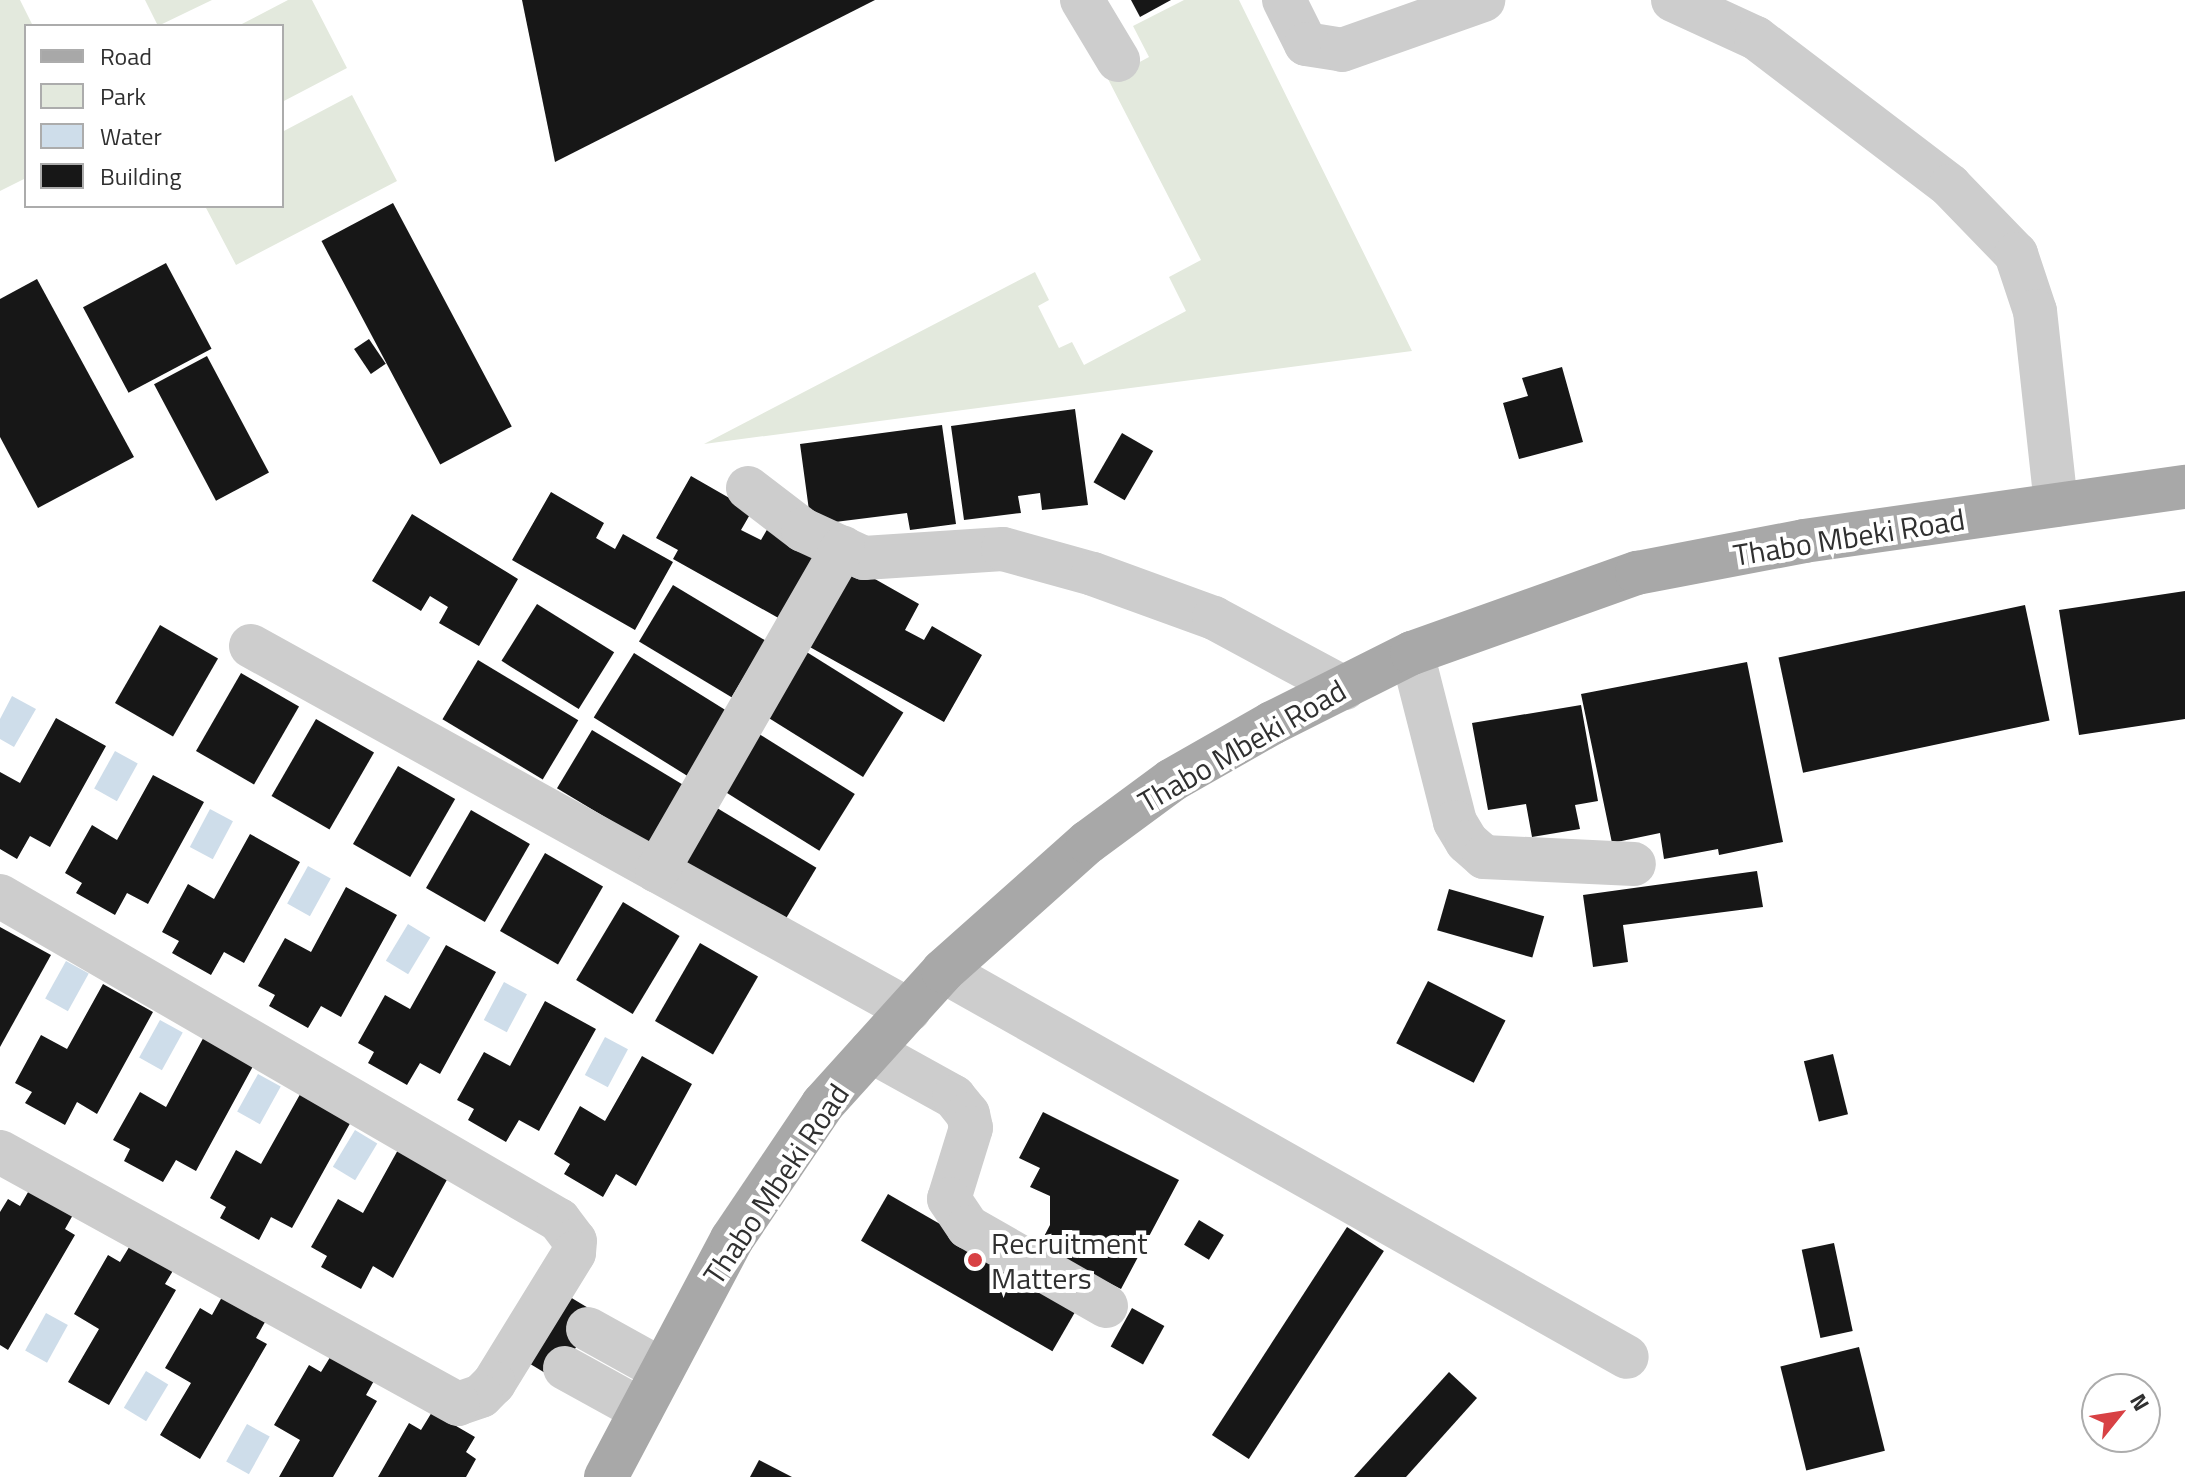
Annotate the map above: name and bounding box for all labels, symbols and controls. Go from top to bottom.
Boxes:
legend [24,24,284,208]
text: Road [100,38,152,74]
text: Park [100,78,146,114]
text: Water [100,118,162,154]
text: Building [100,158,182,194]
street label: Thabo Mbeki Road [1731,501,1967,573]
street label: Thabo Mbeki Road [1132,672,1352,820]
street label: Thabo Mbeki Road [696,1077,856,1291]
place label: Recruitment Matters [991,1225,1148,1296]
marker: Recruitment Matters [966,1251,984,1269]
north arrow [2081,1373,2161,1453]
text: N [2122,1387,2159,1417]

